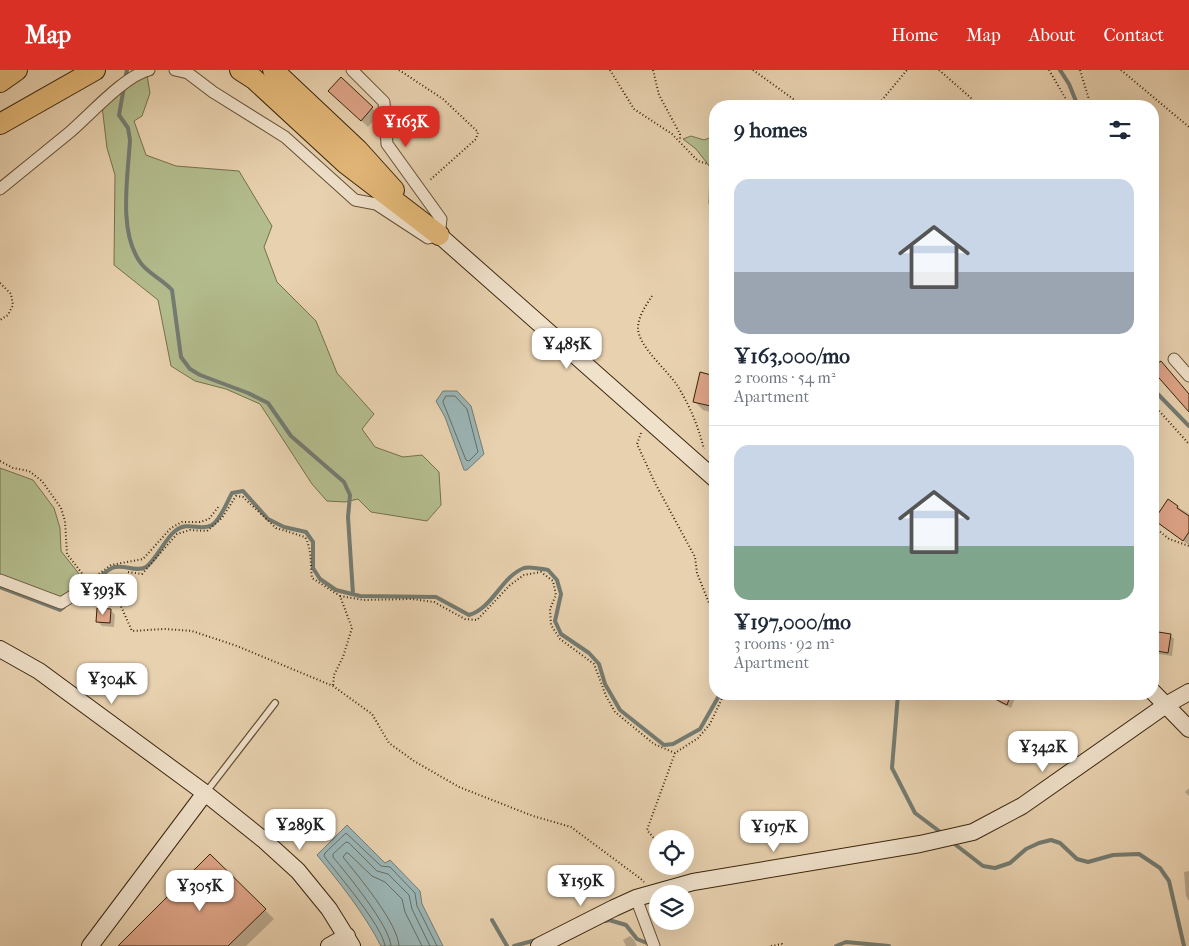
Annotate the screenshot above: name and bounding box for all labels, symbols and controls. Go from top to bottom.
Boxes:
text: Map [25,21,71,49]
text: Home [891,25,938,46]
text: Map [966,25,1001,46]
text: About [1029,25,1075,46]
text: Contact [1103,25,1164,46]
pin: ¥163K [371,106,441,148]
text: ¥163K [384,112,428,131]
icon: filters [1106,116,1134,144]
text: 9 homes [734,118,807,142]
icon: home [889,212,979,302]
pin: ¥485K [532,328,602,370]
text: ¥485K [543,334,591,353]
text: ¥163,000/mo [734,344,850,368]
text: 2 rooms · 54 m² [734,368,835,387]
text: Apartment [734,387,809,406]
icon: home [889,477,979,567]
pin: ¥393K [68,574,138,616]
text: ¥393K [80,580,126,599]
text: ¥197,000/mo [734,610,851,634]
text: 3 rooms · 92 m² [734,634,834,653]
text: Apartment [734,653,809,672]
pin: ¥304K [77,662,147,705]
text: ¥304K [88,669,136,688]
pin: ¥342K [1008,730,1078,773]
text: ¥342K [1019,737,1067,756]
pin: ¥289K [265,808,335,851]
pin: ¥197K [739,810,809,853]
text: ¥289K [276,815,324,834]
text: ¥197K [751,817,797,836]
map controls [649,830,694,930]
button: locate [649,830,694,875]
pin: ¥159K [546,864,616,907]
pin: ¥305K [165,870,235,912]
text: ¥159K [558,871,604,890]
text: ¥305K [177,876,223,895]
button: layers [649,885,694,930]

